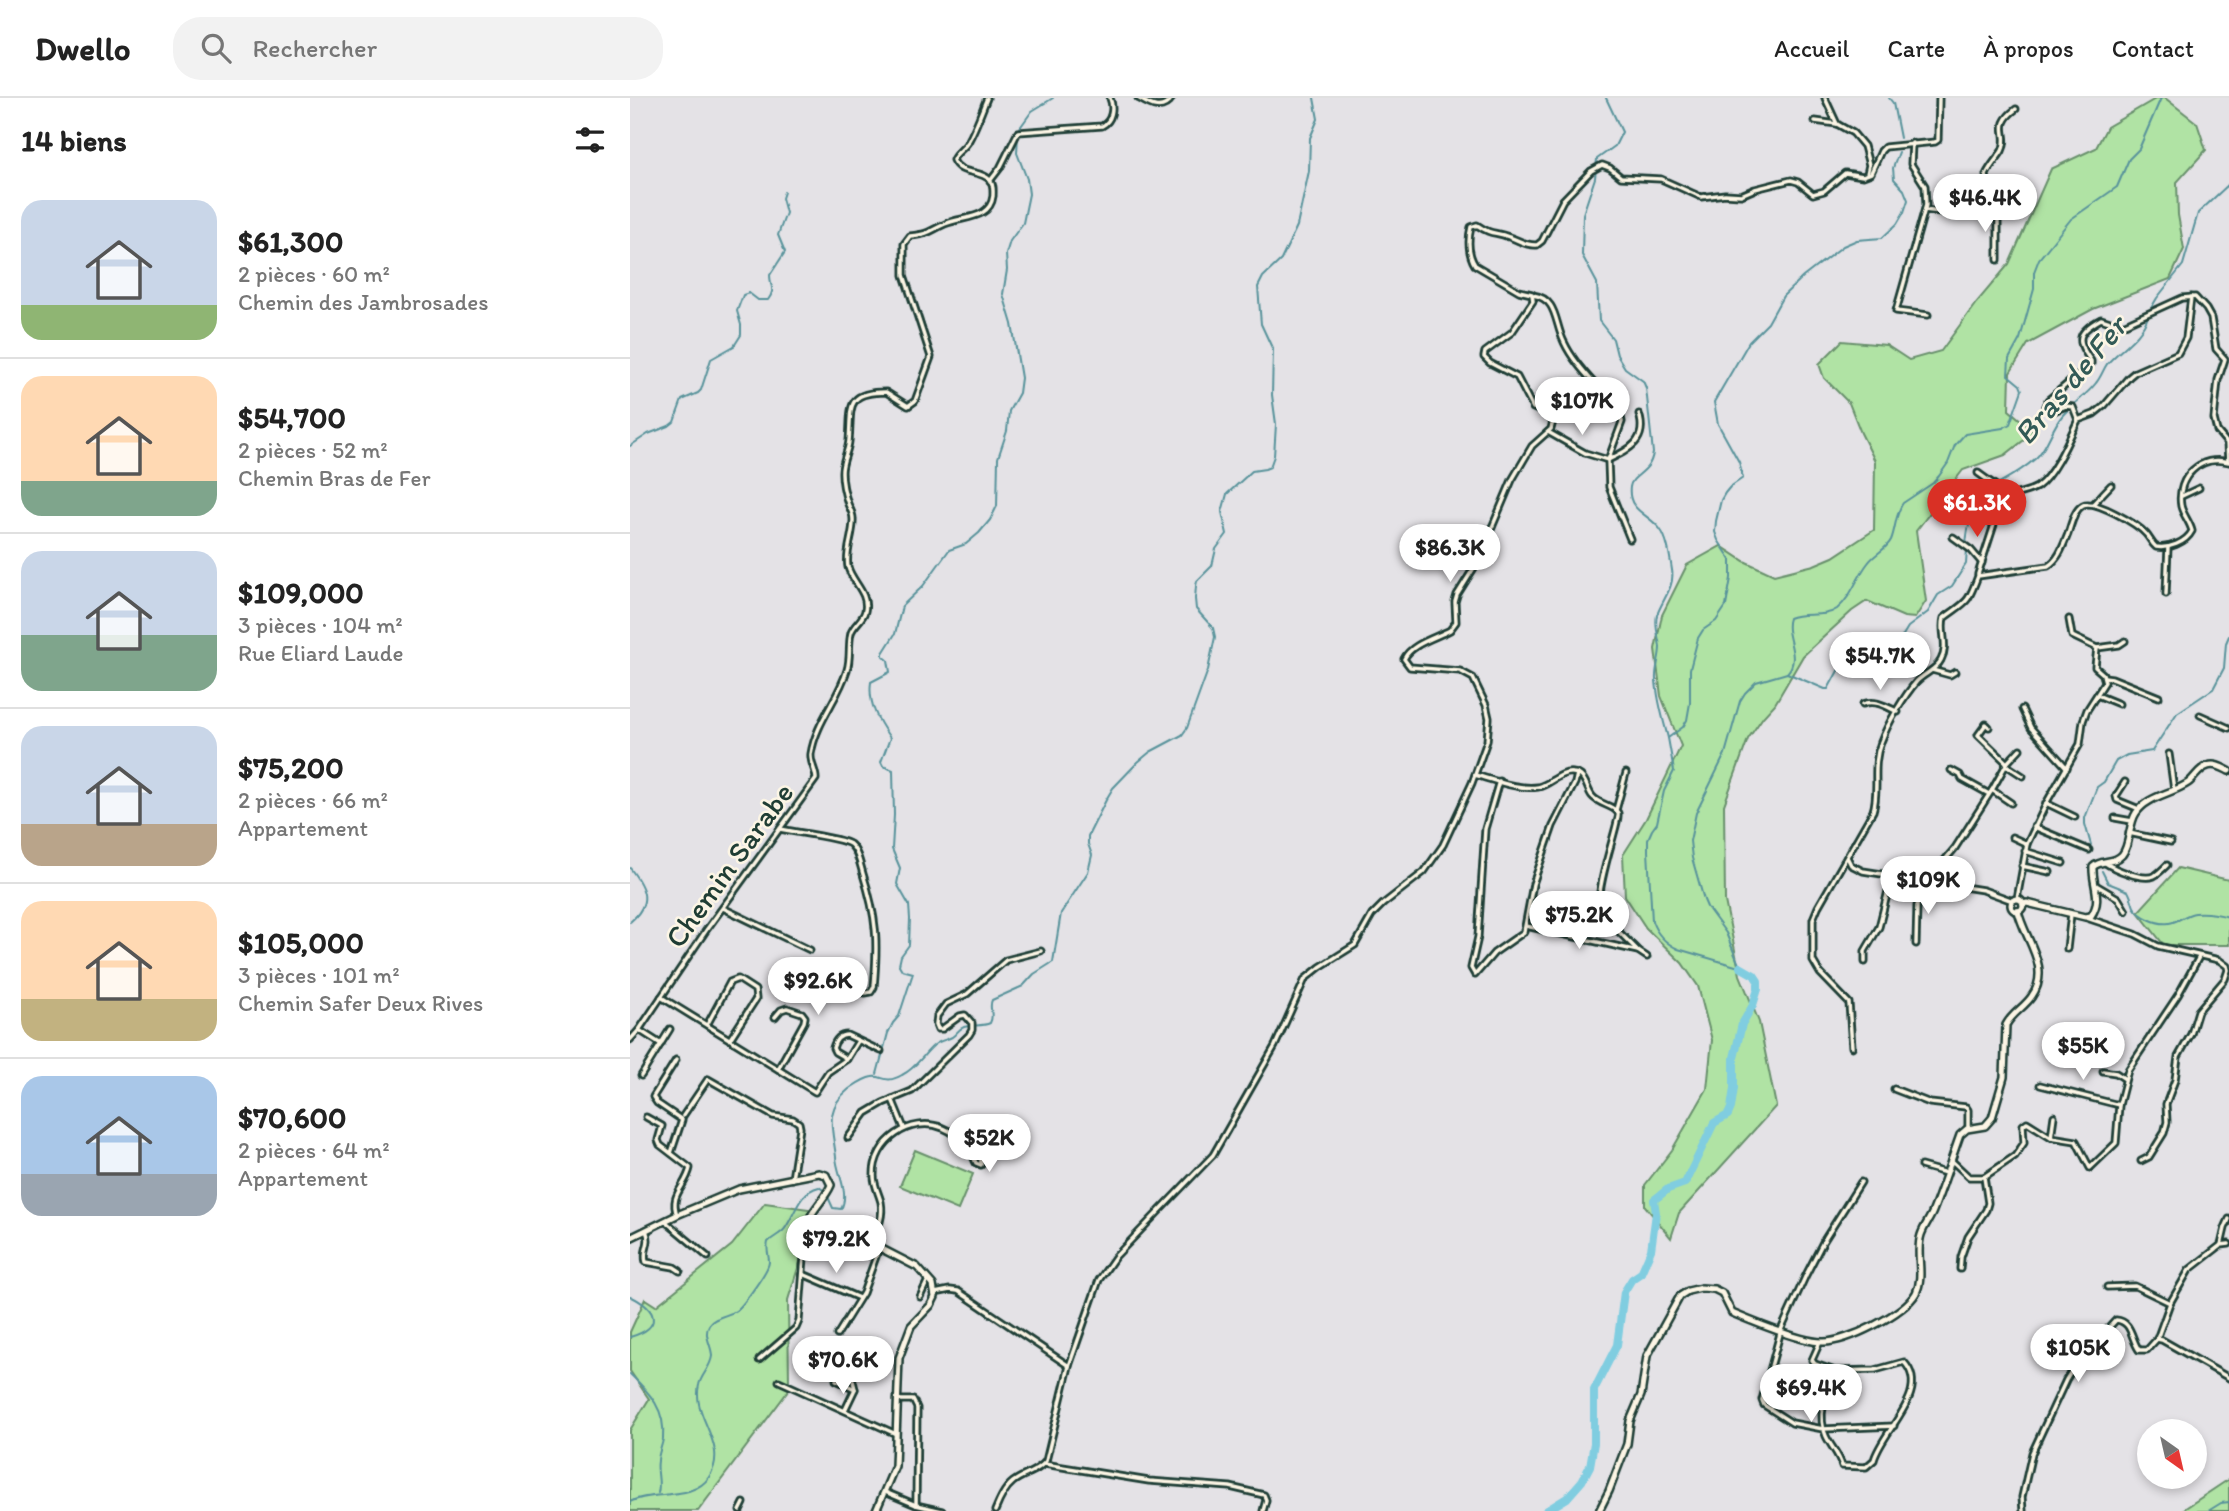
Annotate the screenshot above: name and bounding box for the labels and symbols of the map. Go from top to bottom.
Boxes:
pin: $46.4K [1928,174,2042,234]
water label: Bras de Fer [2005,306,2137,452]
pin: $107K [1533,378,1631,437]
pin: $61.3K [1920,480,2034,539]
pin: $86.3K [1393,524,1507,584]
pin: $54.7K [1823,632,1937,692]
street label: Chemin Sarabe [657,775,801,955]
pin: $109K [1879,856,1977,916]
pin: $75.2K [1522,892,1636,951]
pin: $92.6K [761,958,875,1017]
pin: $55K [2042,1023,2124,1082]
pin: $52K [948,1114,1030,1174]
pin: $79.2K [779,1216,893,1275]
pin: $105K [2029,1324,2127,1384]
pin: $70.6K [786,1336,900,1396]
pin: $69.4K [1754,1364,1868,1424]
north arrow [2137,1419,2207,1489]

